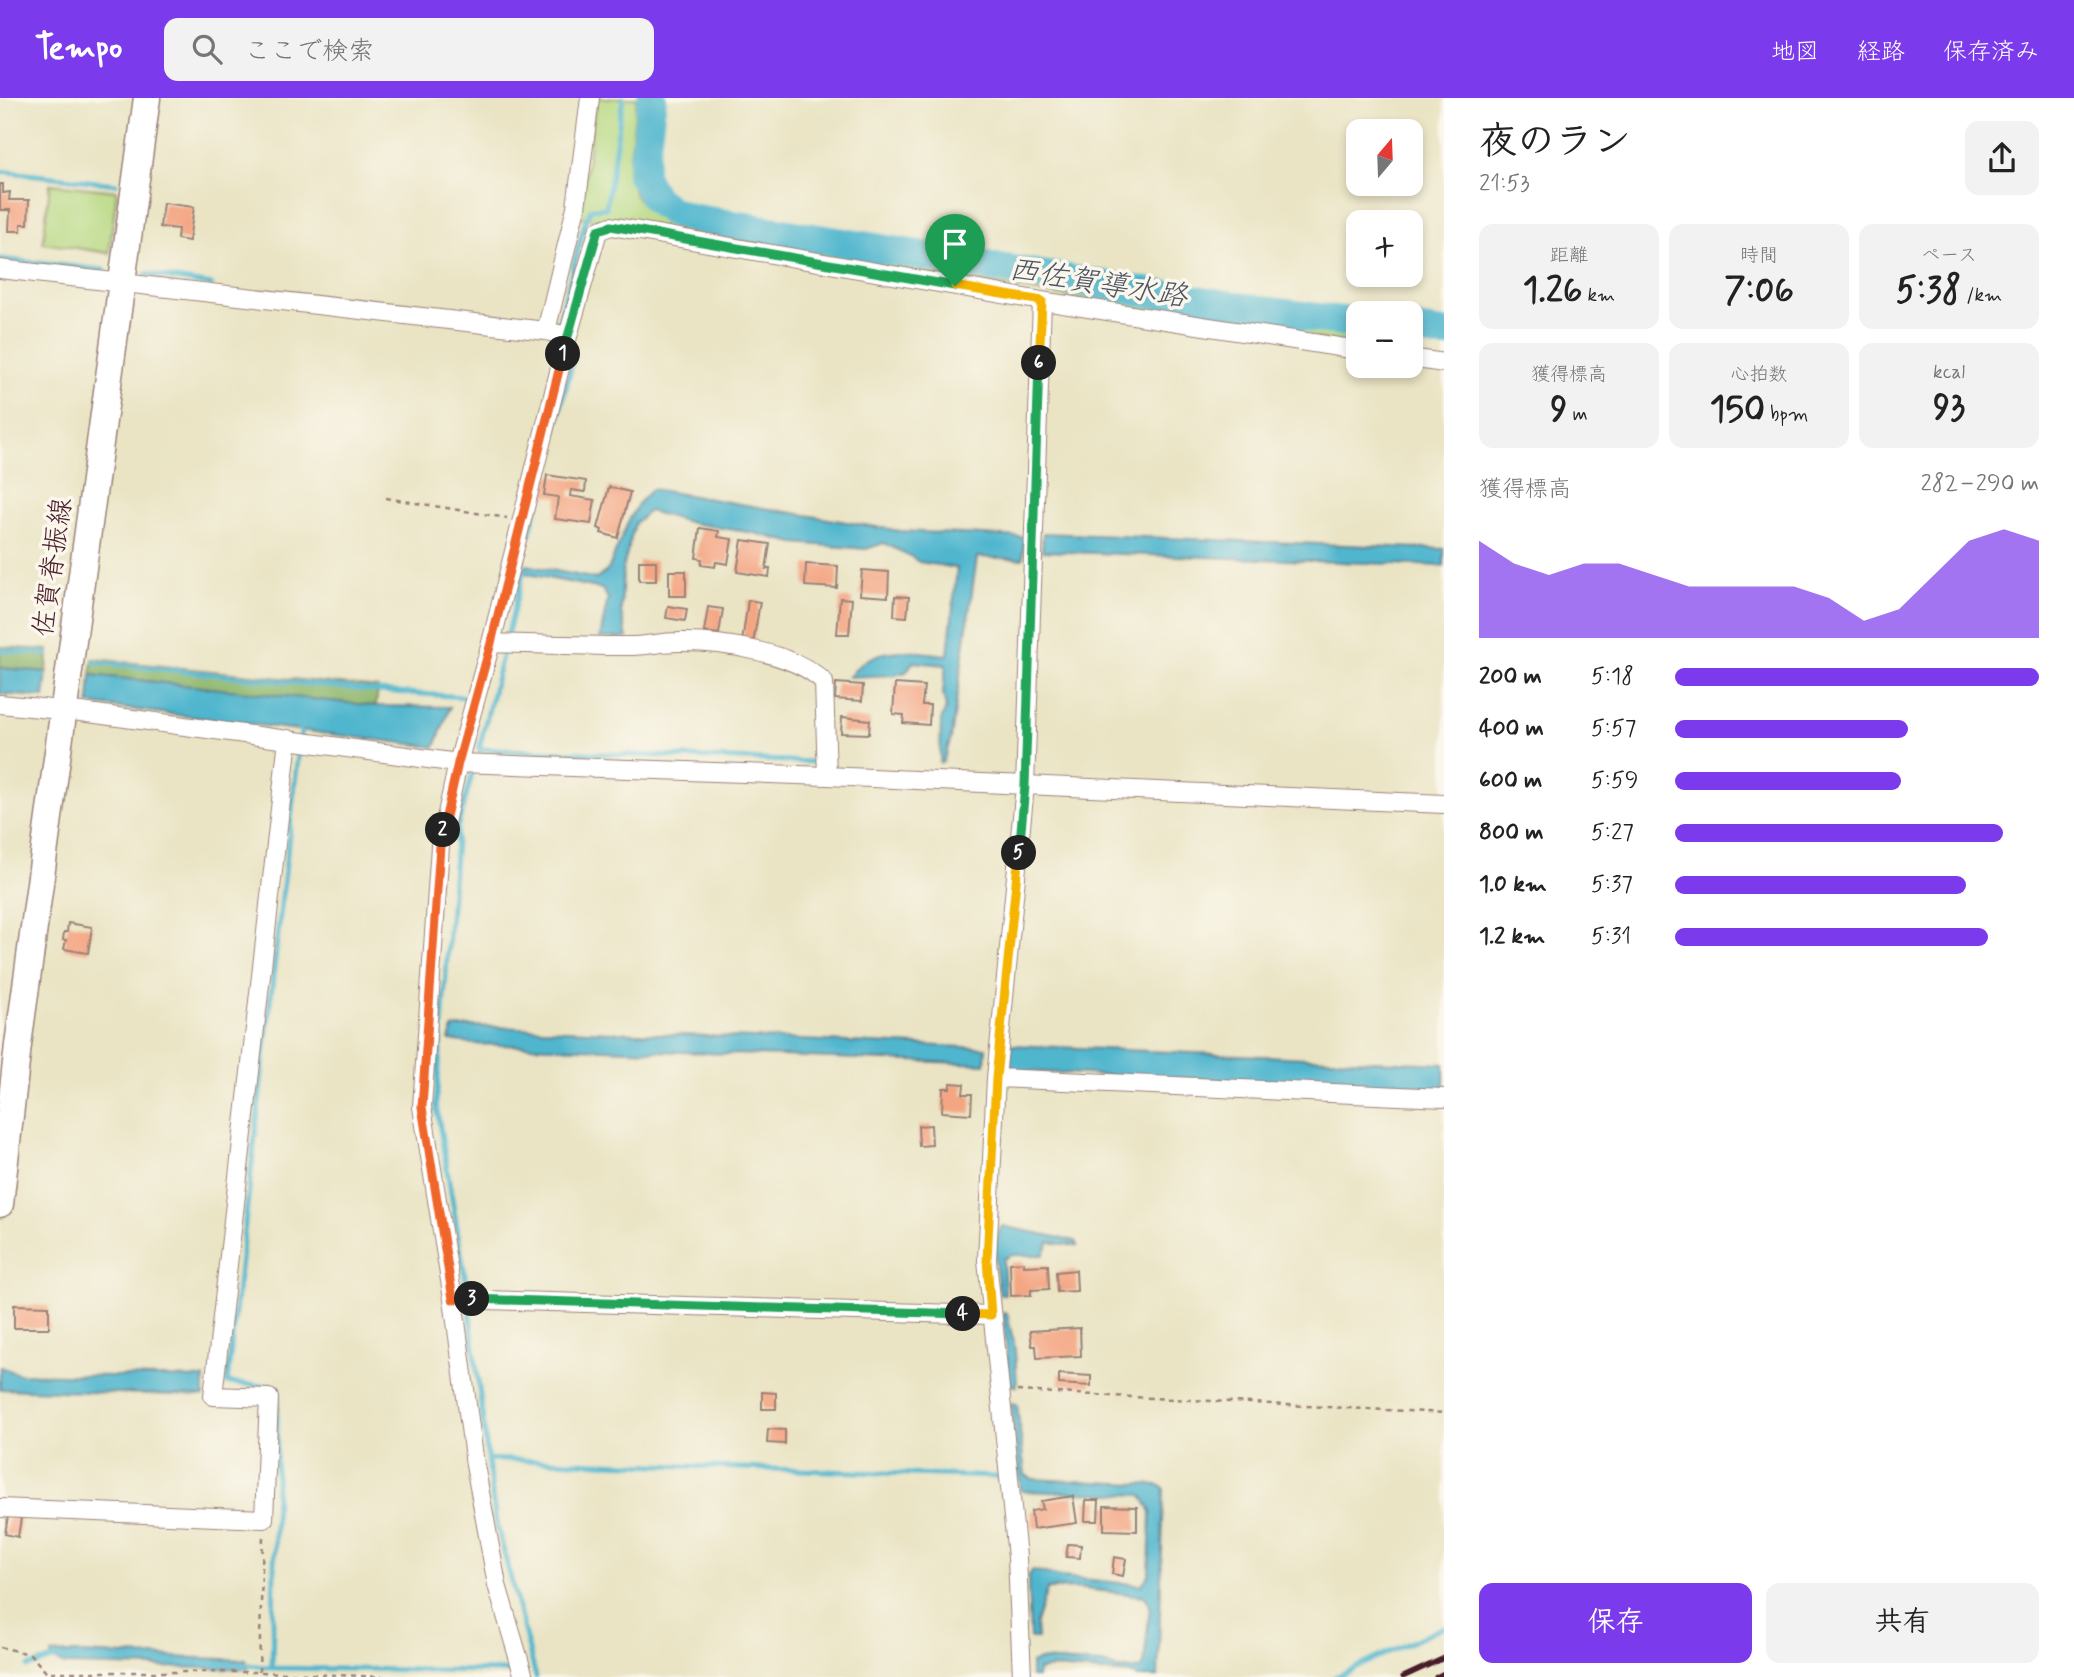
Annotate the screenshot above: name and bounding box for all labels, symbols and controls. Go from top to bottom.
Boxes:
search box [164,18,654,81]
text: Tempo [35,27,122,71]
icon: search [188,30,226,68]
text: ここで検索 [244,35,374,69]
text: 地図 [1771,37,1819,68]
text: 経路 [1857,37,1905,68]
text: 保存済み [1943,37,2039,68]
text: 夜のラン [1479,118,1631,167]
north arrow [1346,119,1423,196]
map controls [1346,119,1423,378]
button: share [1965,121,2039,195]
text: 21:53 [1479,169,1530,199]
button: + [1346,210,1423,287]
pin [925,214,985,286]
icon: arrive [936,225,974,263]
text: 距離 [1550,243,1588,268]
text: 時間 [1740,243,1778,268]
text: ペース [1921,243,1977,268]
water label: 西佐賀導水路 [1006,250,1192,317]
text: 1.26 [1523,268,1582,314]
text: 7:06 [1724,268,1794,314]
text: 5:38 [1896,268,1961,314]
text: km [1582,283,1615,308]
text: /km [1961,283,2002,308]
button: − [1346,301,1423,378]
pin: 1 [546,336,580,372]
text: 1 [558,341,567,366]
pin: 6 [1021,345,1056,380]
text: 6 [1034,350,1043,375]
text: kcal [1933,360,1965,385]
text: 獲得標高 [1531,362,1607,387]
text: 心拍数 [1730,362,1788,387]
text: 93 [1933,385,1965,431]
text: 9 [1550,387,1567,433]
text: 150 [1710,387,1765,433]
text: m [1567,402,1588,427]
text: bpm [1765,402,1808,427]
text: 282–290 m [1920,469,2039,499]
text: 獲得標高 [1479,475,1571,505]
street label: 佐賀脊振線 [25,495,82,639]
text: 200 m [1479,662,1542,692]
text: 5:18 [1591,662,1634,692]
text: 400 m [1479,714,1544,744]
text: 5:57 [1591,714,1636,744]
text: 600 m [1479,766,1542,796]
text: 5:59 [1591,766,1638,796]
pin: 2 [426,812,460,848]
text: 2 [438,817,447,842]
text: 800 m [1479,818,1543,848]
text: 5:27 [1591,818,1634,848]
pin: 5 [1002,836,1036,870]
text: 5 [1013,840,1024,865]
text: 1.0 km [1479,870,1547,900]
text: 5:37 [1591,870,1633,900]
text: 1.2 km [1479,922,1545,952]
text: 5:31 [1591,922,1631,952]
pin: 3 [454,1282,490,1316]
text: 3 [467,1286,476,1311]
pin: 4 [946,1296,981,1332]
text: 4 [957,1301,968,1326]
button: 保存 [1479,1583,1752,1663]
button: 共有 [1766,1583,2039,1663]

